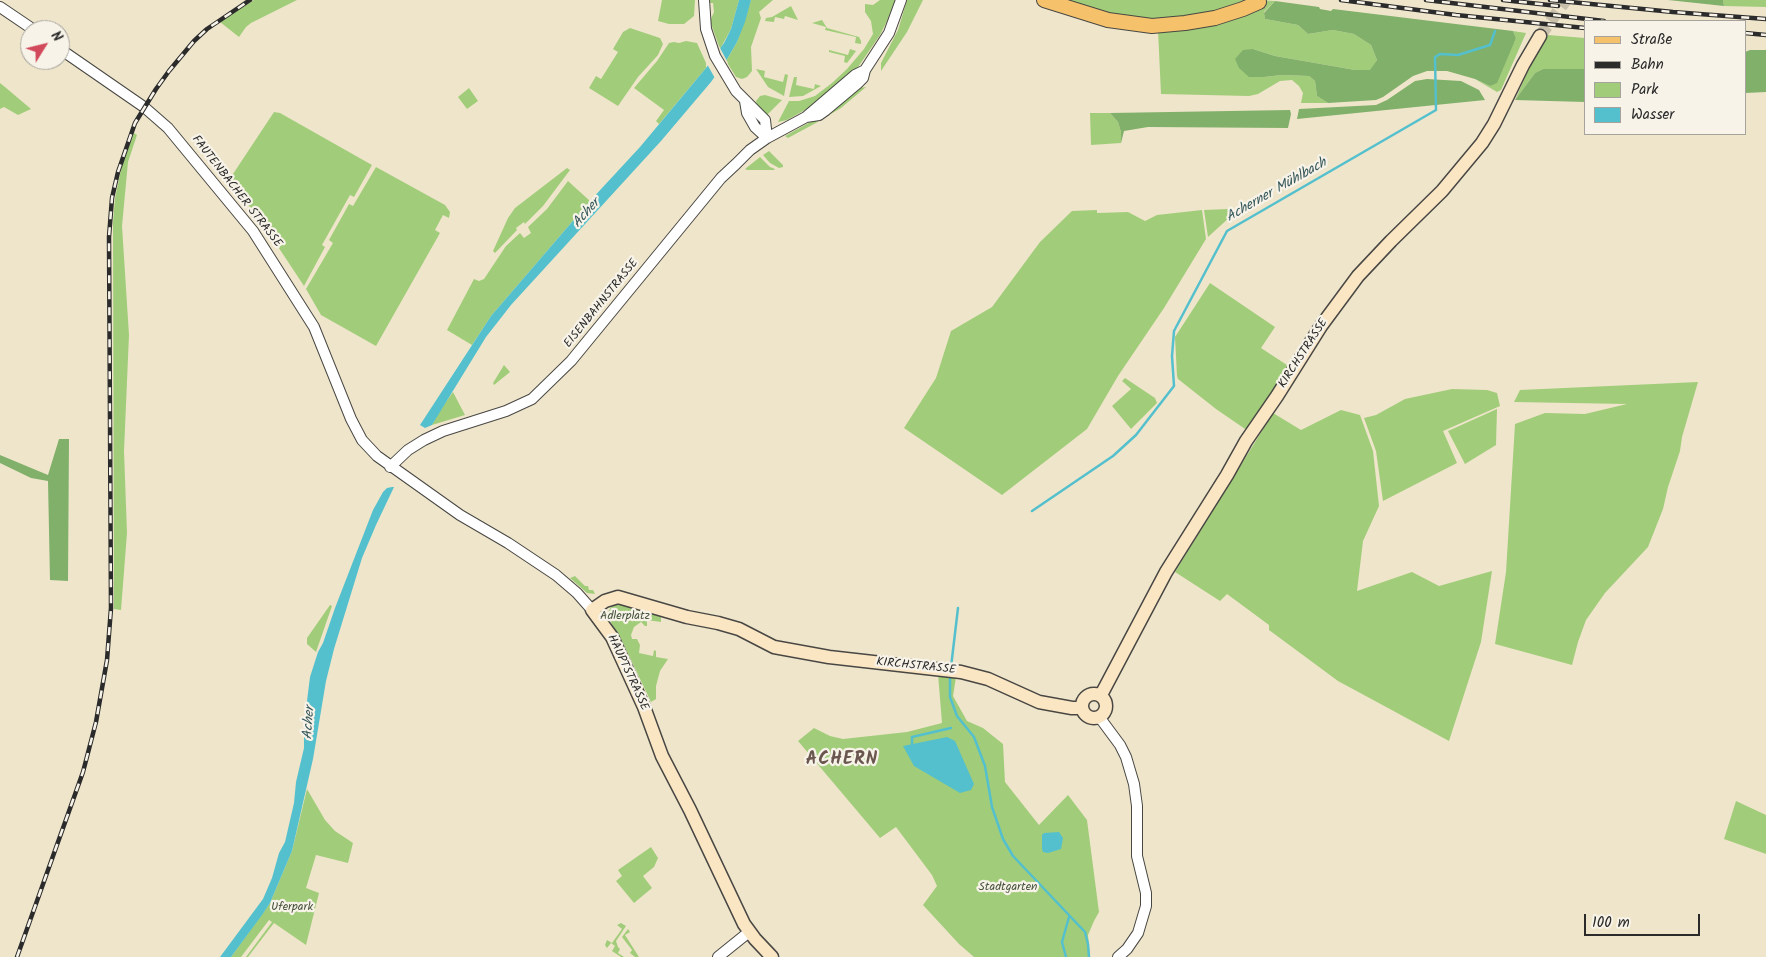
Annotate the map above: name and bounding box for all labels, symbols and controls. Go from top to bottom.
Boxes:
north arrow [20,20,70,70]
legend [1584,20,1746,135]
text: N [45,27,68,47]
text: Straße [1631,28,1672,52]
text: Bahn [1631,53,1664,77]
text: Park [1631,78,1658,102]
text: Wasser [1631,103,1674,127]
street label: FAUTENBACHER STRASSE [188,133,284,251]
water label: Acherner Mühlbach [1224,155,1330,227]
water label: Acher [570,196,604,232]
street label: EISENBAHNSTRASSE [562,257,642,351]
street label: KIRCHSTRASSE [1276,317,1332,391]
park label: Adlerplatz [600,610,650,624]
street label: HAUPTSTRASSE [603,633,651,713]
street label: KIRCHSTRASSE [876,656,956,678]
water label: Acher [300,706,320,740]
district label: ACHERN [805,750,879,772]
park label: Stadtgarten [978,881,1038,895]
park label: Uferpark [271,901,313,915]
scale bar [1586,904,1702,936]
text: 100 m [1592,911,1630,935]

